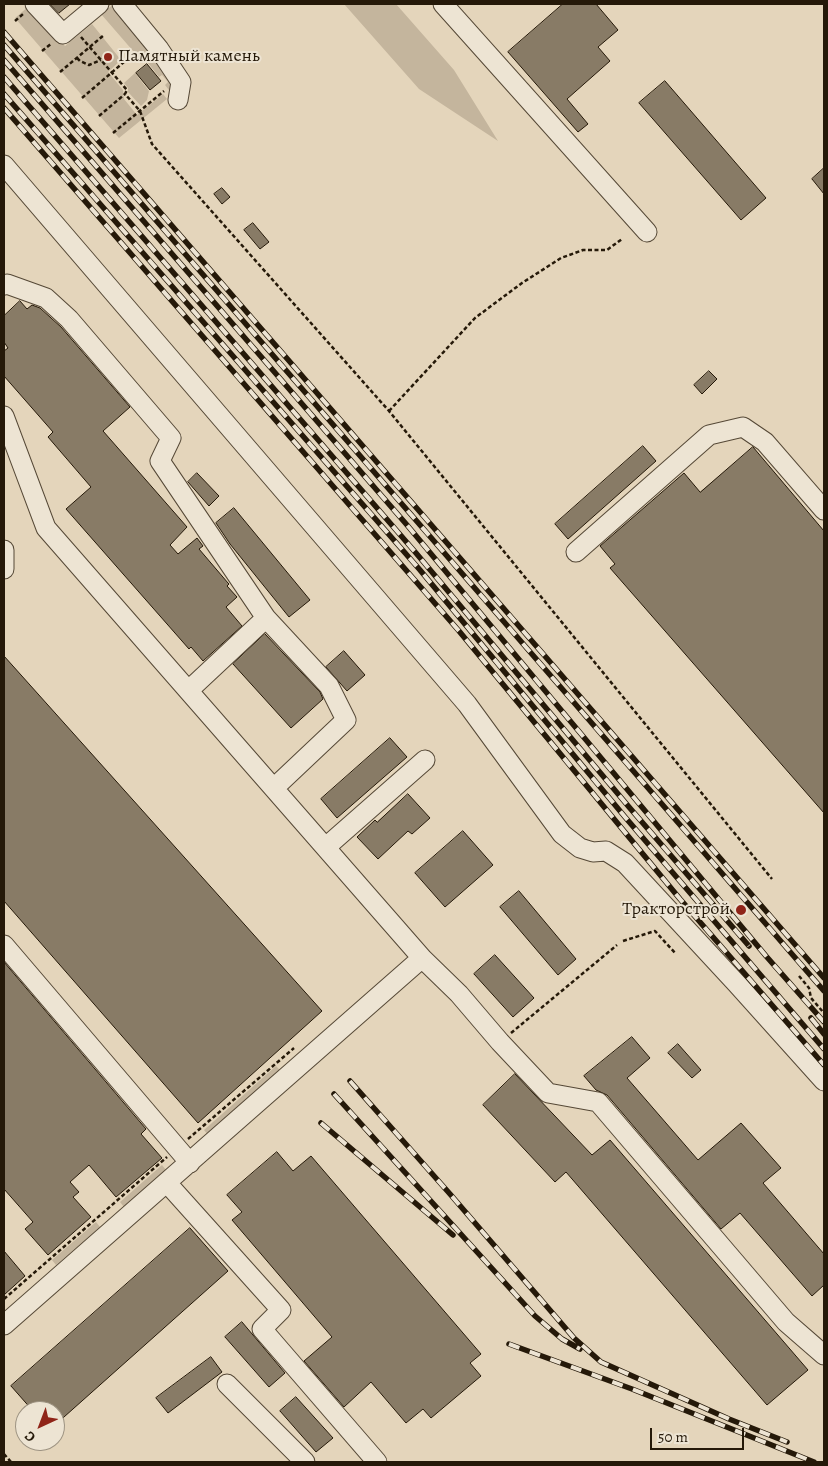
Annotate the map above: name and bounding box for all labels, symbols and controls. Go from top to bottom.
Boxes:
place label: Памятный камень [118,46,260,68]
marker: Памятный камень [102,51,114,63]
place label: Тракторстрой [622,899,730,921]
marker: Тракторстрой [734,903,748,917]
north arrow [15,1401,65,1451]
scale bar [653,1418,747,1450]
text: С [20,1427,40,1446]
text: 50 m [658,1427,688,1447]

